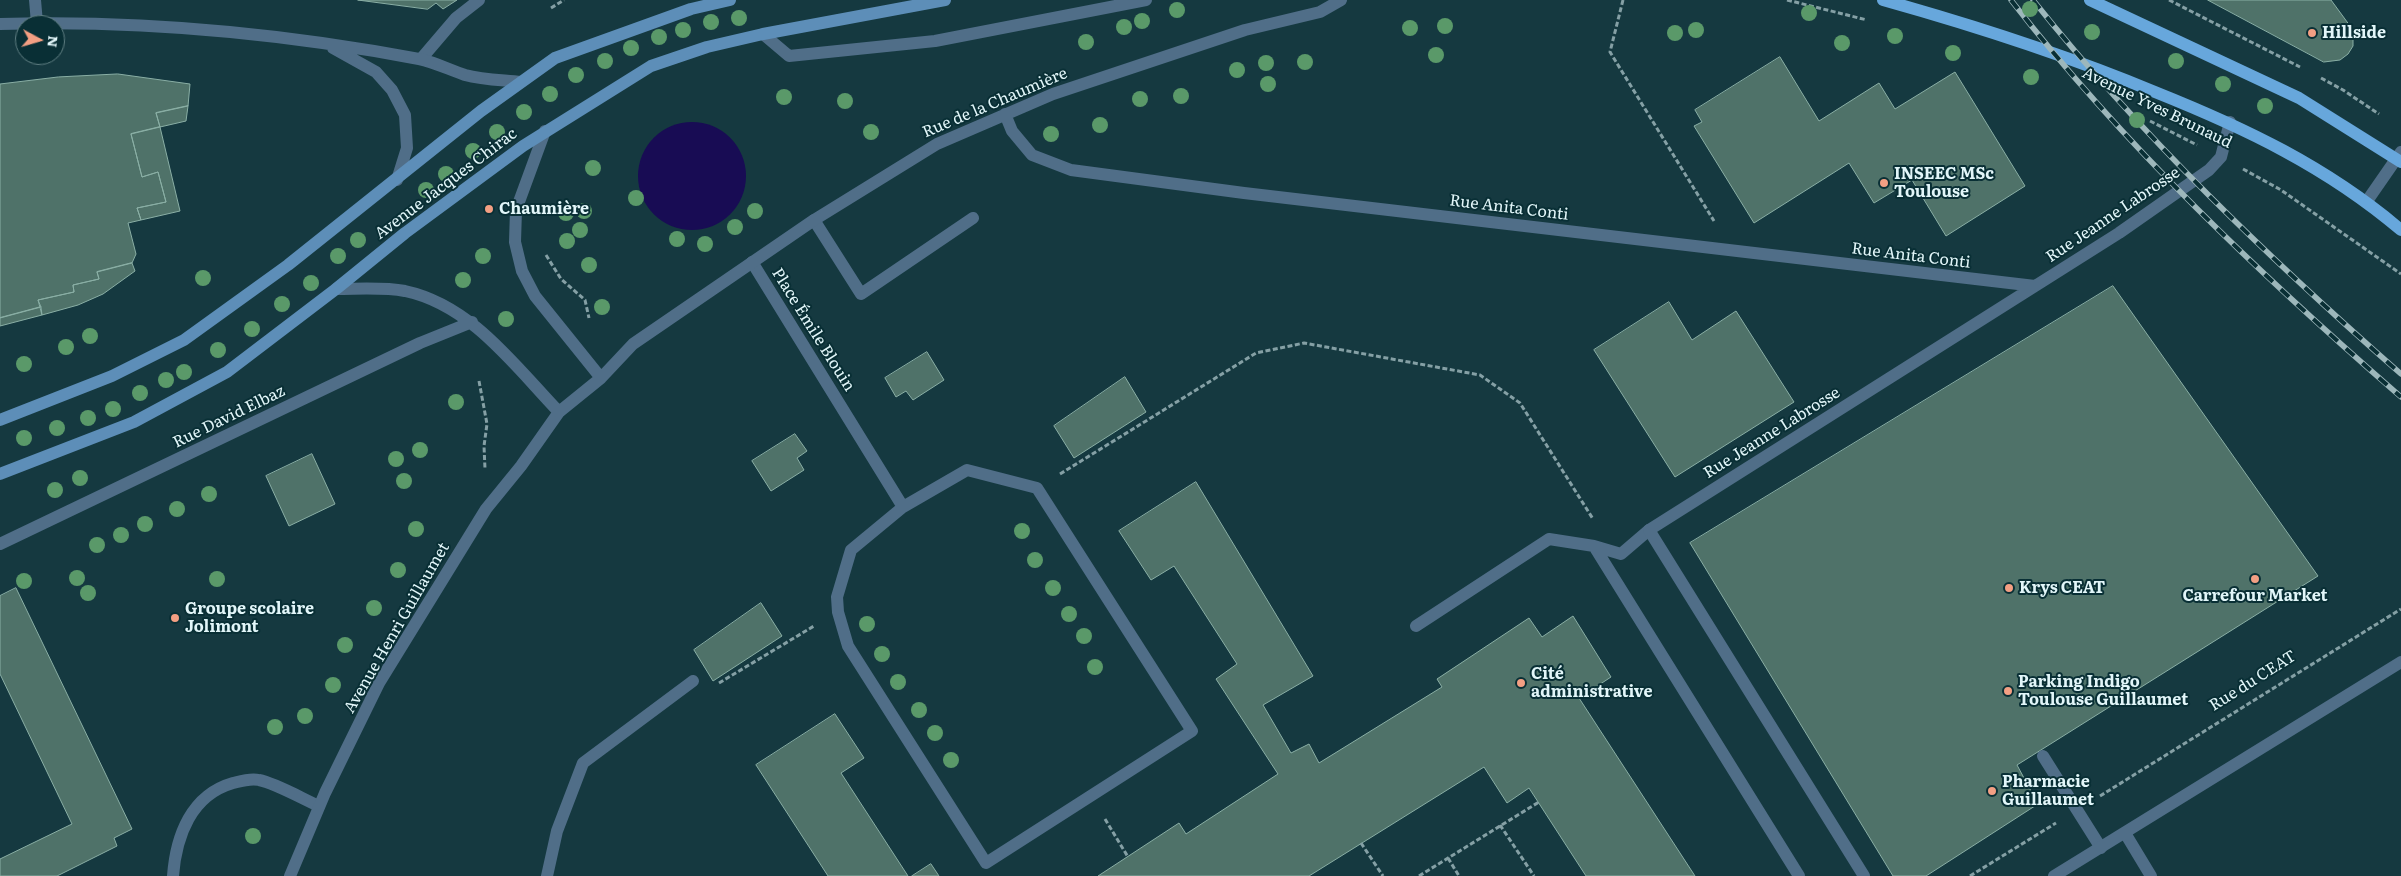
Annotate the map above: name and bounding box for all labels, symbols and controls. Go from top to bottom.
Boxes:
north arrow [15,15,65,65]
place label: Hillside [2322,23,2386,43]
marker: Hillside [2306,27,2318,39]
text: N [43,35,64,48]
street label: Avenue Yves Brunaud [2079,63,2235,153]
street label: Rue de la Chaumière [920,64,1070,142]
street label: Avenue Jacques Chirac [371,124,521,244]
street label: Rue Jeanne Labrosse [2042,163,2184,267]
place label: INSEEC MSc Toulouse [1894,164,1994,202]
marker: INSEEC MSc Toulouse [1878,177,1890,189]
street label: Rue Anita Conti [1448,191,1570,225]
place label: Chaumière [499,199,589,219]
marker: Chaumière [483,203,495,215]
street label: Rue Anita Conti [1850,239,1972,273]
street label: Place Émile Blouin [767,265,859,395]
street label: Rue David Elbaz [170,382,288,452]
street label: Rue Jeanne Labrosse [1700,383,1844,483]
street label: Avenue Henri Guillaumet [340,539,454,717]
marker: Carrefour Market [2249,573,2261,585]
place label: Krys CEAT [2019,578,2105,598]
marker: Krys CEAT [2003,582,2015,594]
place label: Carrefour Market [2182,586,2328,606]
place label: Groupe scolaire Jolimont [185,599,314,637]
marker: Groupe scolaire Jolimont [169,612,181,624]
street label: Rue du CEAT [2206,647,2300,715]
place label: Cité administrative [1531,664,1652,702]
place label: Parking Indigo Toulouse Guillaumet [2018,672,2188,710]
marker: Cité administrative [1515,677,1527,689]
marker: Parking Indigo Toulouse Guillaumet [2002,685,2014,697]
place label: Pharmacie Guillaumet [2002,772,2094,810]
marker: Pharmacie Guillaumet [1986,785,1998,797]

